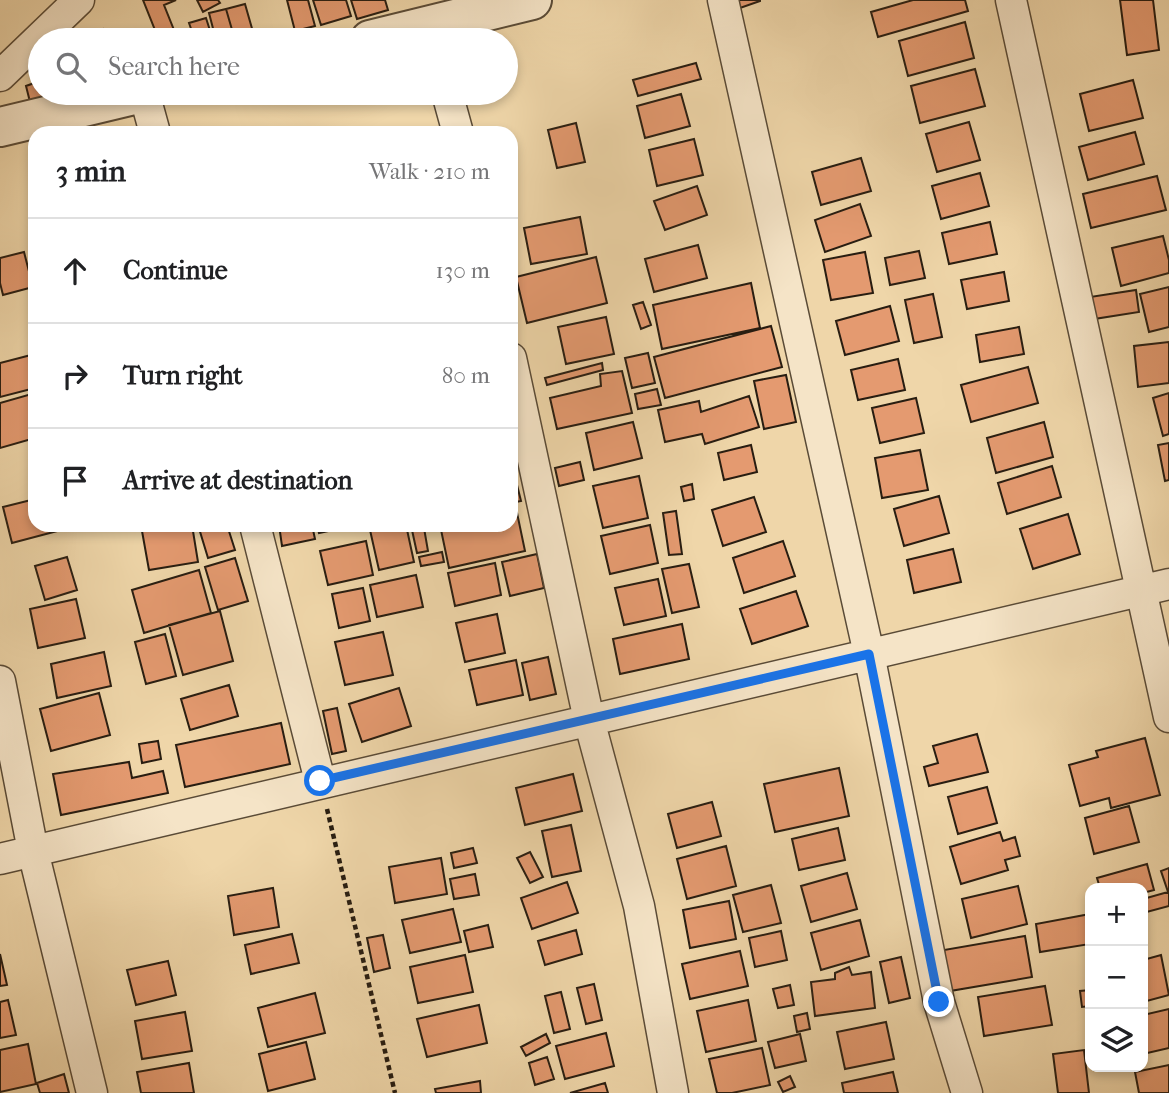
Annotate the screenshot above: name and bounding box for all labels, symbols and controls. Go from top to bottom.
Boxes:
search box [28,28,518,105]
icon: search [52,48,90,86]
text: Search here [108,51,240,82]
text: 3 min [56,154,126,189]
text: Walk · 210 m [369,158,490,185]
icon: ahead [56,252,94,290]
text: Continue [123,255,228,286]
text: 130 m [436,257,490,284]
icon: right [56,357,94,395]
text: Turn right [123,360,243,391]
text: 80 m [442,362,490,389]
icon: arrive [56,462,94,500]
text: Arrive at destination [123,465,353,496]
route start [304,765,335,796]
map controls [1085,883,1148,1072]
button: + [1085,883,1148,946]
button: − [1085,946,1148,1009]
route end [923,986,954,1017]
button: layers [1085,1009,1148,1072]

